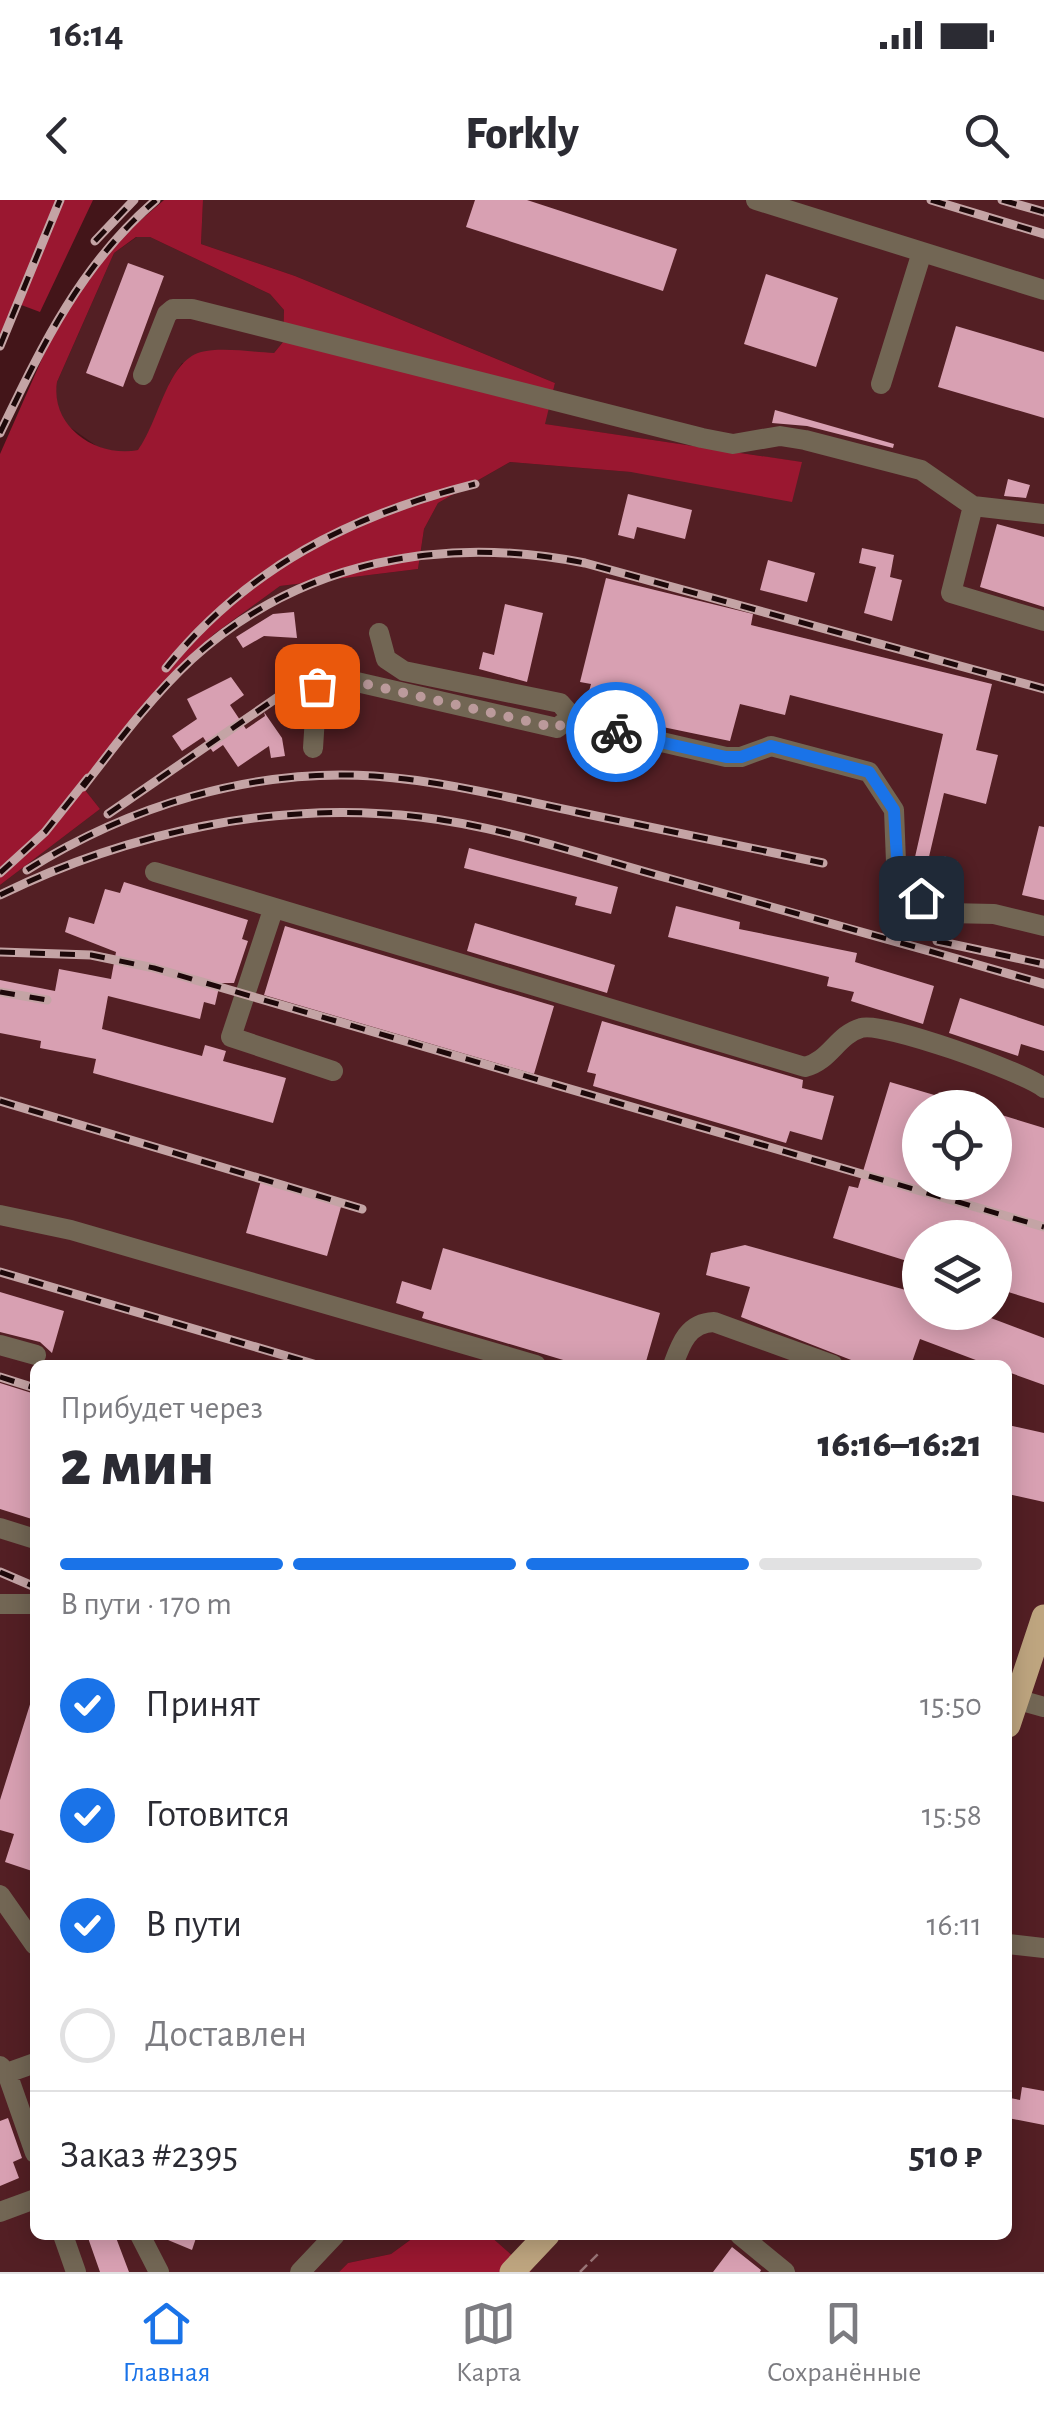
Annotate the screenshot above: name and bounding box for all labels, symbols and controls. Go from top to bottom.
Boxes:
text: 16:14 [50,16,124,54]
icon: back [30,108,85,163]
icon: search [959,108,1014,163]
text: Forkly [465,112,579,157]
pin [275,644,360,729]
icon: bag [290,659,345,714]
courier [566,682,666,782]
icon: bike [589,705,644,760]
pin [879,856,964,941]
icon: home [894,871,949,926]
map controls [902,1090,1012,1330]
button: locate [902,1090,1012,1200]
button: layers [902,1220,1012,1330]
text: Прибудет через [60,1392,263,1424]
text: 16:16–16:21 [818,1426,982,1464]
text: 2 мин [60,1432,214,1497]
text: В пути · 170 m [60,1588,232,1620]
icon: check [60,1678,115,1733]
text: Принят [145,1686,260,1724]
text: 15:50 [920,1689,982,1721]
icon: check [60,1788,115,1843]
text: Готовится [145,1796,290,1834]
text: 15:58 [922,1799,982,1831]
icon: check [60,1898,115,1953]
text: В пути [145,1906,242,1944]
text: 16:11 [927,1909,982,1941]
text: Доставлен [145,2016,307,2054]
text: Заказ #2395 [60,2137,238,2175]
text: 510 ₽ [909,2137,982,2175]
tab: Главная [123,2296,211,2390]
tab: Карта [456,2296,521,2390]
tab: Сохранённые [767,2296,921,2390]

